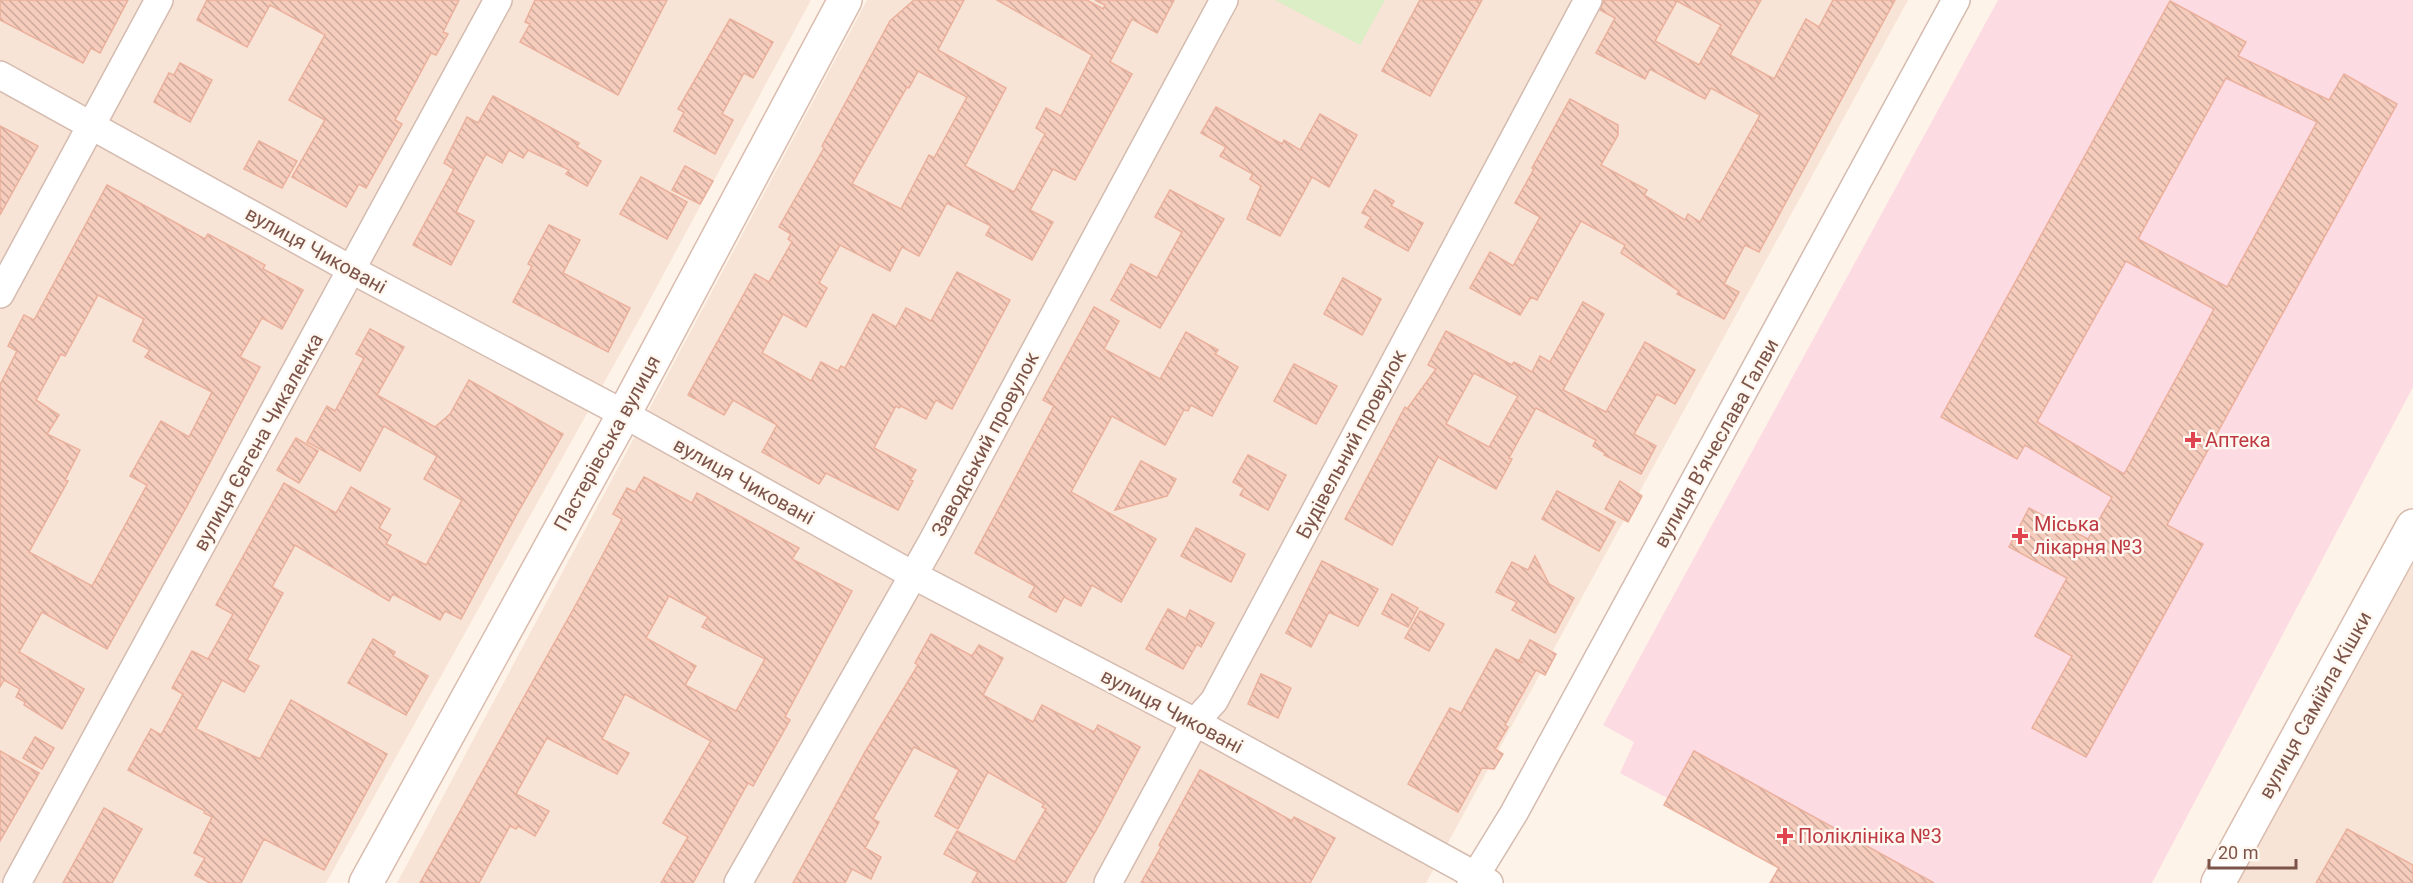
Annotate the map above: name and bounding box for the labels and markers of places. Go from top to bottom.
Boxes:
place label: Аптека [2205,428,2271,452]
marker: Аптека [2186,433,2200,447]
place label: Міська лікарня №3 [2034,512,2143,559]
marker: Міська лікарня №3 [2011,527,2029,545]
place label: Поліклініка №3 [1798,824,1942,848]
marker: Поліклініка №3 [1776,827,1794,845]

